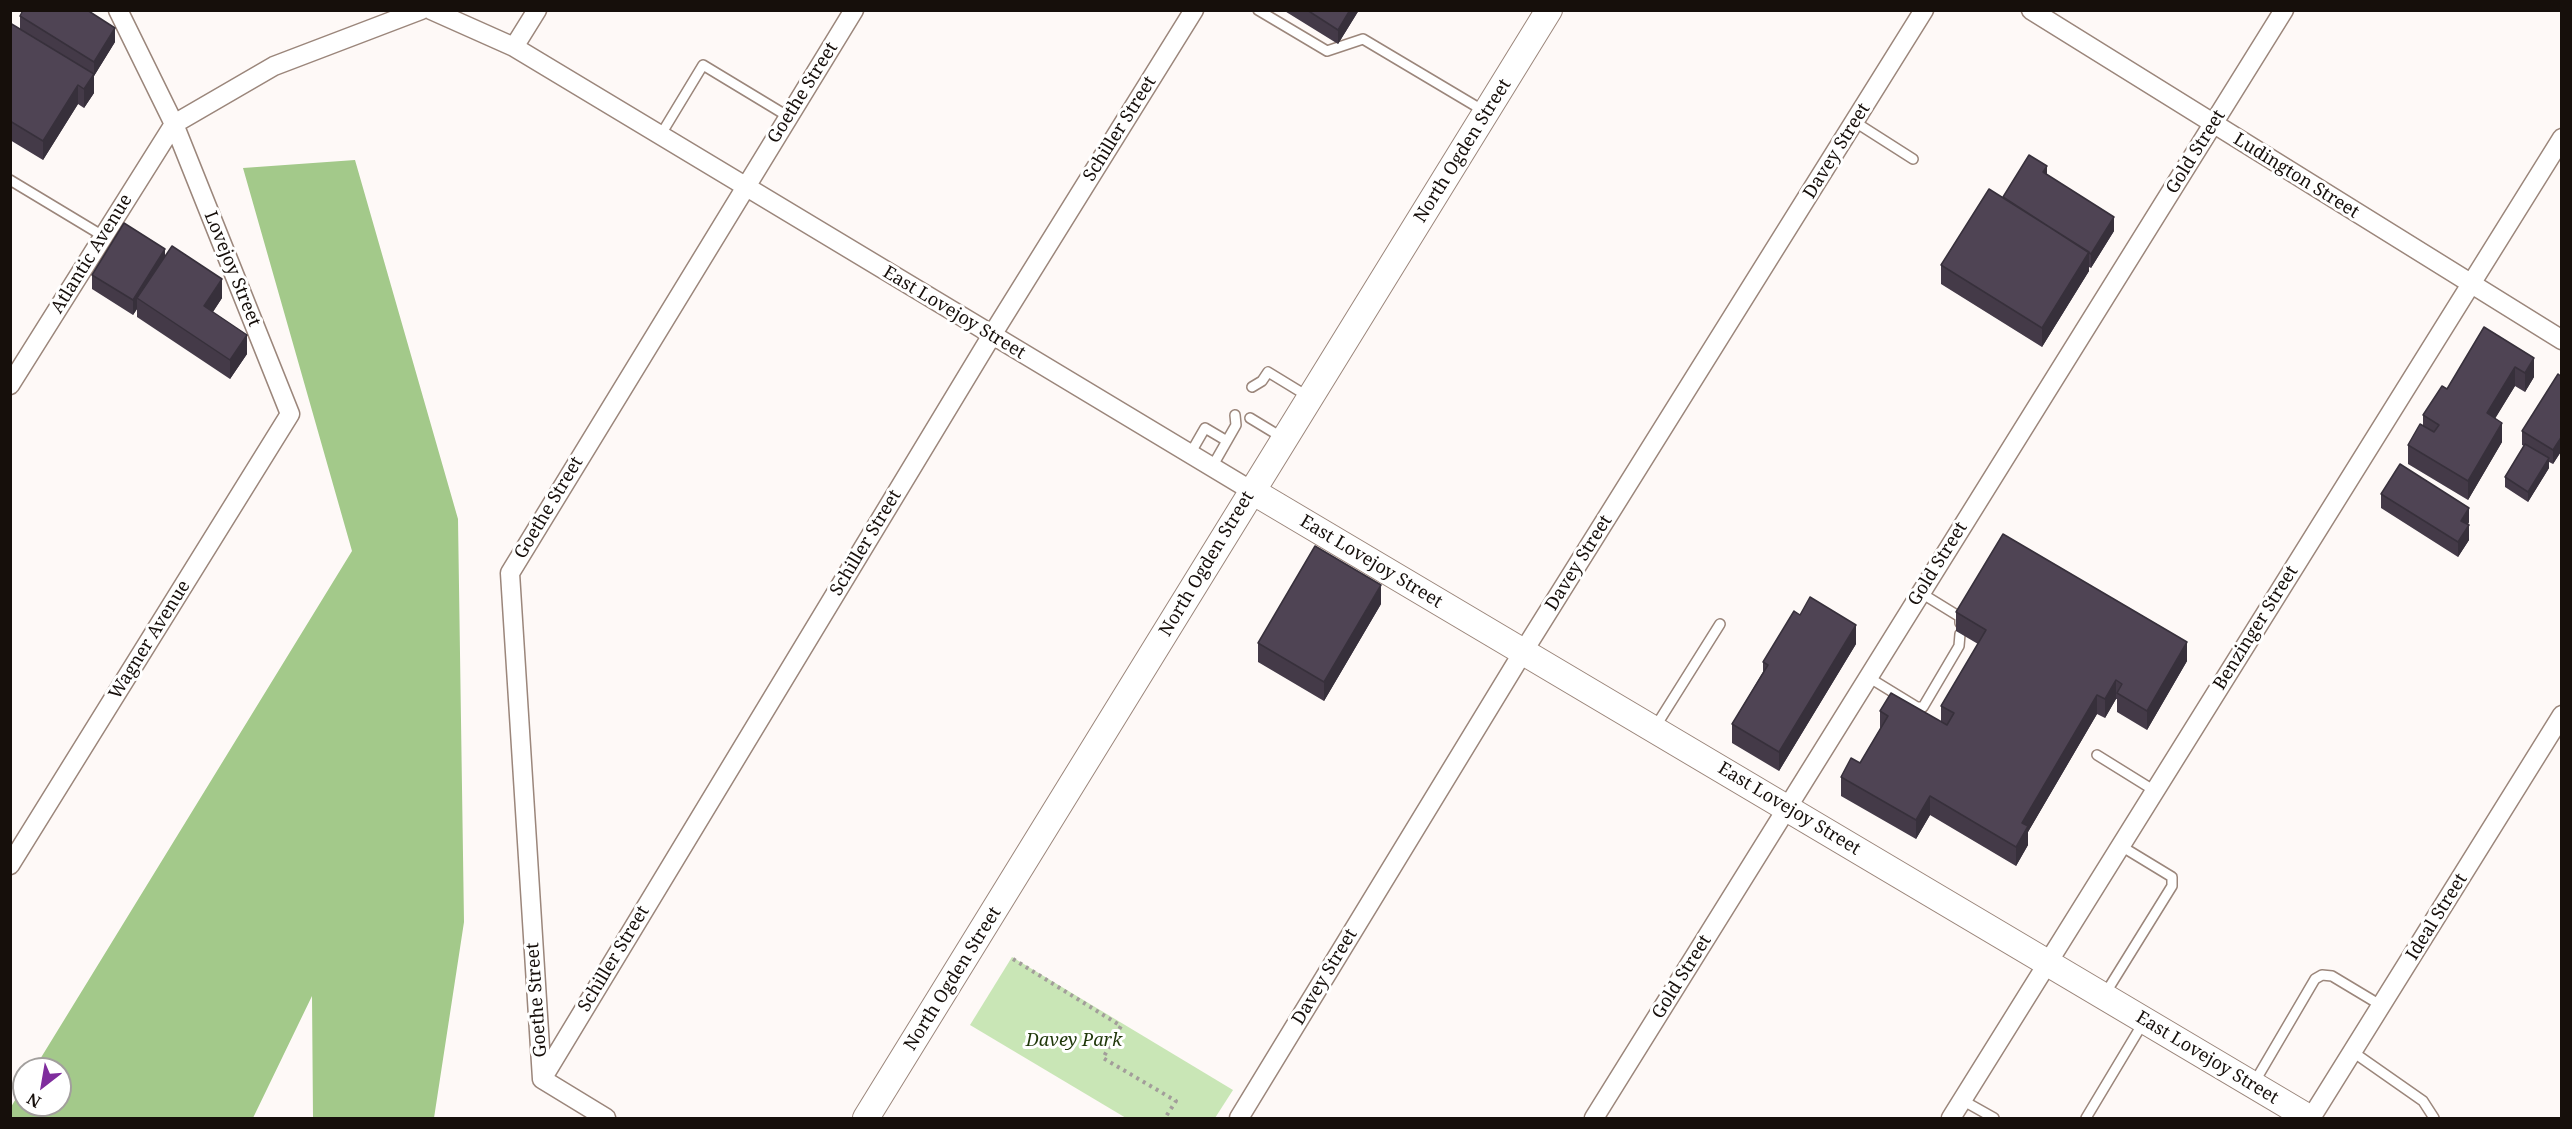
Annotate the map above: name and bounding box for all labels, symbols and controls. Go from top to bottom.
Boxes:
street label: Goethe Street [763,38,843,148]
street label: Schiller Street [1079,72,1161,186]
street label: North Ogden Street [1410,75,1516,227]
street label: Davey Street [1799,99,1875,203]
street label: Gold Street [2162,106,2230,198]
street label: Ludington Street [2229,129,2363,223]
street label: Atlantic Avenue [47,190,137,318]
street label: Lovejoy Street [199,208,265,330]
street label: East Lovejoy Street [879,262,1029,364]
street label: Goethe Street [510,453,588,563]
street label: Schiller Street [826,486,906,600]
street label: North Ogden Street [1155,488,1259,640]
street label: East Lovejoy Street [1296,511,1446,613]
street label: Davey Street [1541,511,1617,615]
street label: Gold Street [1904,518,1972,610]
street label: Benzinger Street [2209,562,2303,694]
street label: Wagner Avenue [105,577,195,703]
street label: East Lovejoy Street [1714,758,1864,860]
street label: Ideal Street [2402,870,2472,964]
street label: Schiller Street [574,902,654,1016]
street label: North Ogden Street [900,903,1006,1055]
street label: Davey Street [1288,925,1362,1029]
street label: Gold Street [1648,931,1716,1023]
street label: Goethe Street [522,942,552,1058]
street label: East Lovejoy Street [2132,1007,2282,1109]
park label: Davey Park [1026,1030,1122,1052]
north arrow [12,1057,72,1117]
text: N [23,1088,45,1113]

